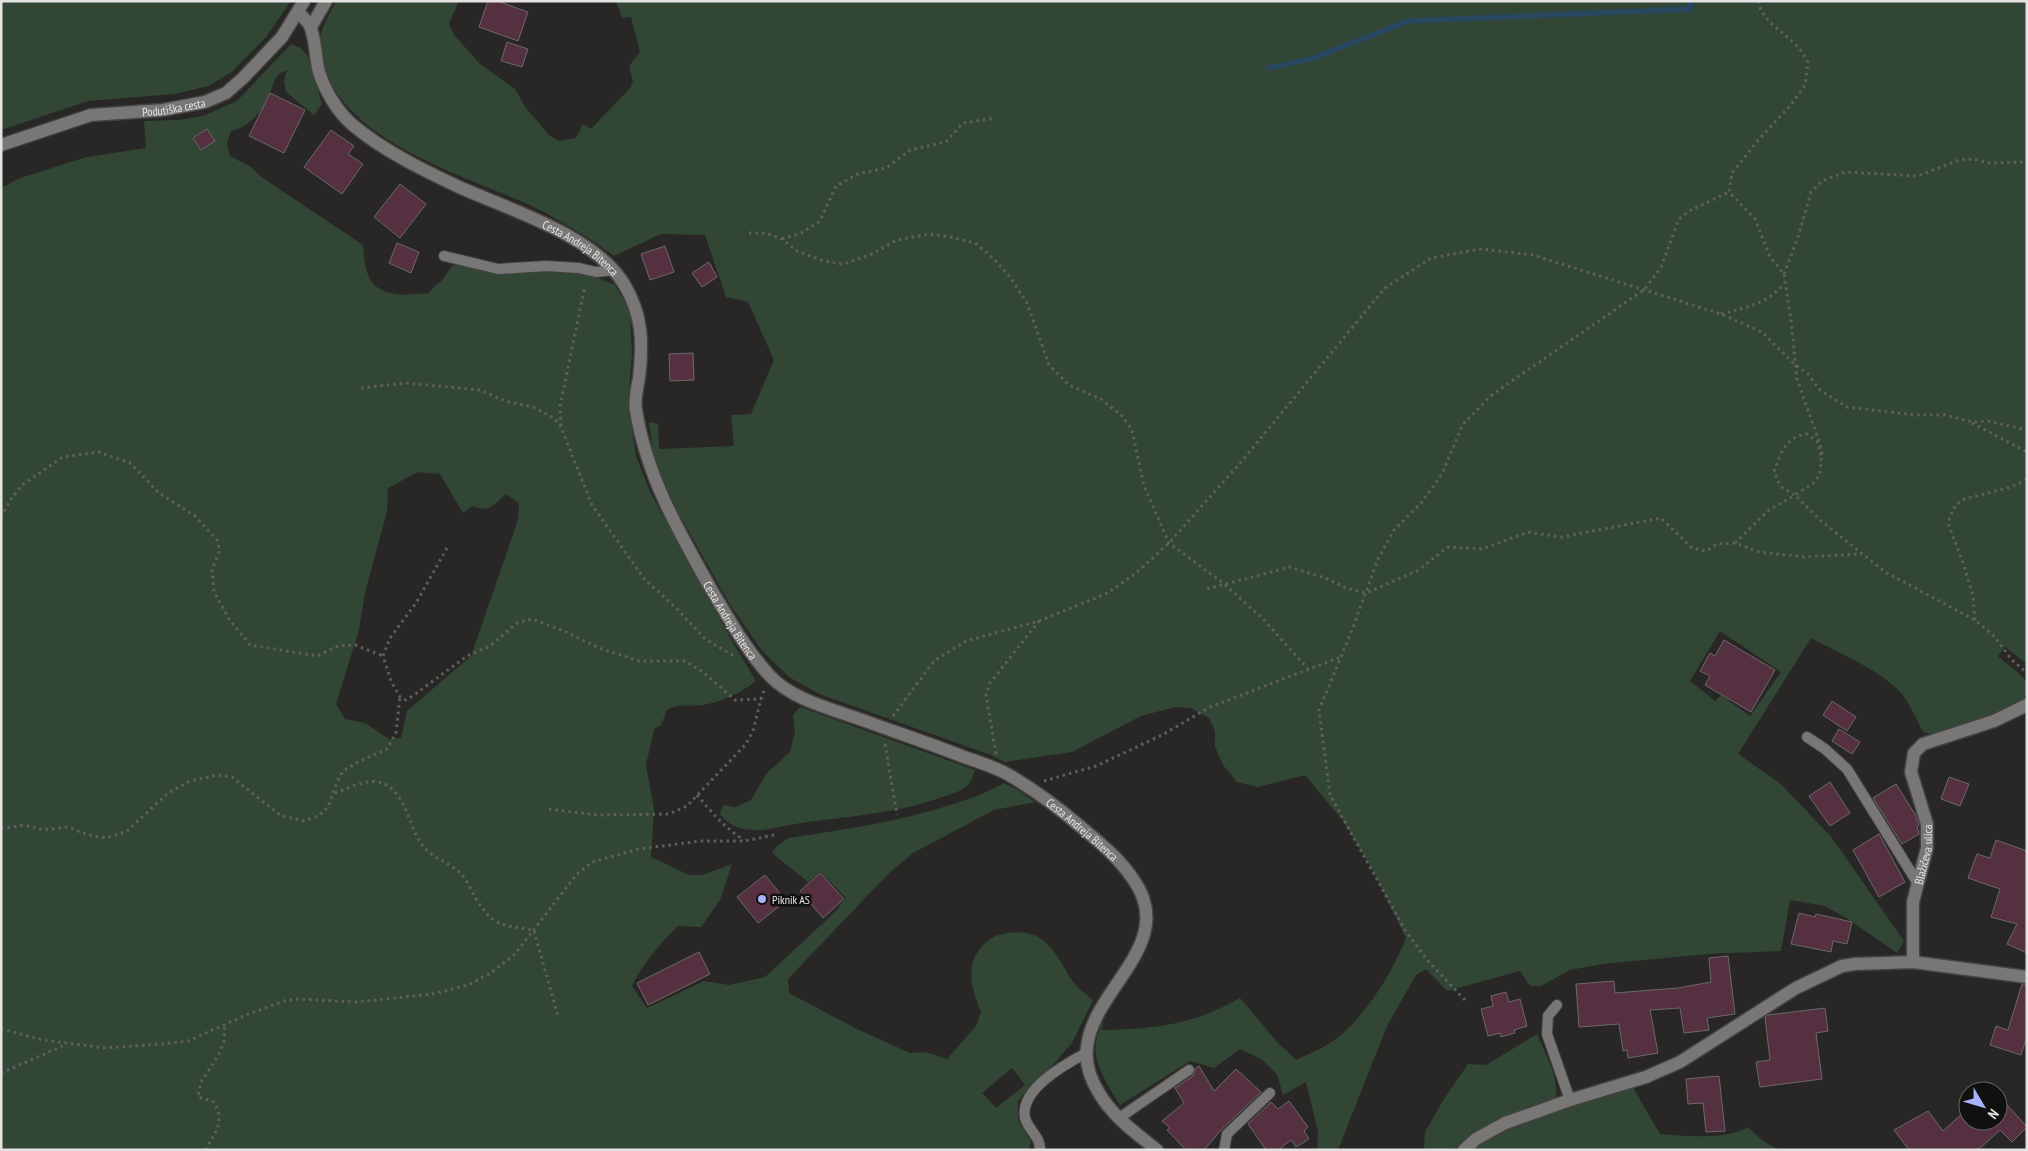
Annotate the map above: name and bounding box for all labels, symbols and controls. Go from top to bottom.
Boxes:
street label: Podutiška cesta [142,95,207,119]
street label: Cesta Andreja Bitenca [540,216,623,279]
street label: Cesta Andreja Bitenca [700,578,761,662]
street label: Cesta Andreja Bitenca [1043,795,1122,864]
street label: Blažičeva ulica [1910,824,1935,886]
place label: Piknik AS [772,892,810,907]
marker: Piknik AS [756,893,768,905]
north arrow [1958,1081,2008,1131]
text: N [1984,1105,2003,1123]

